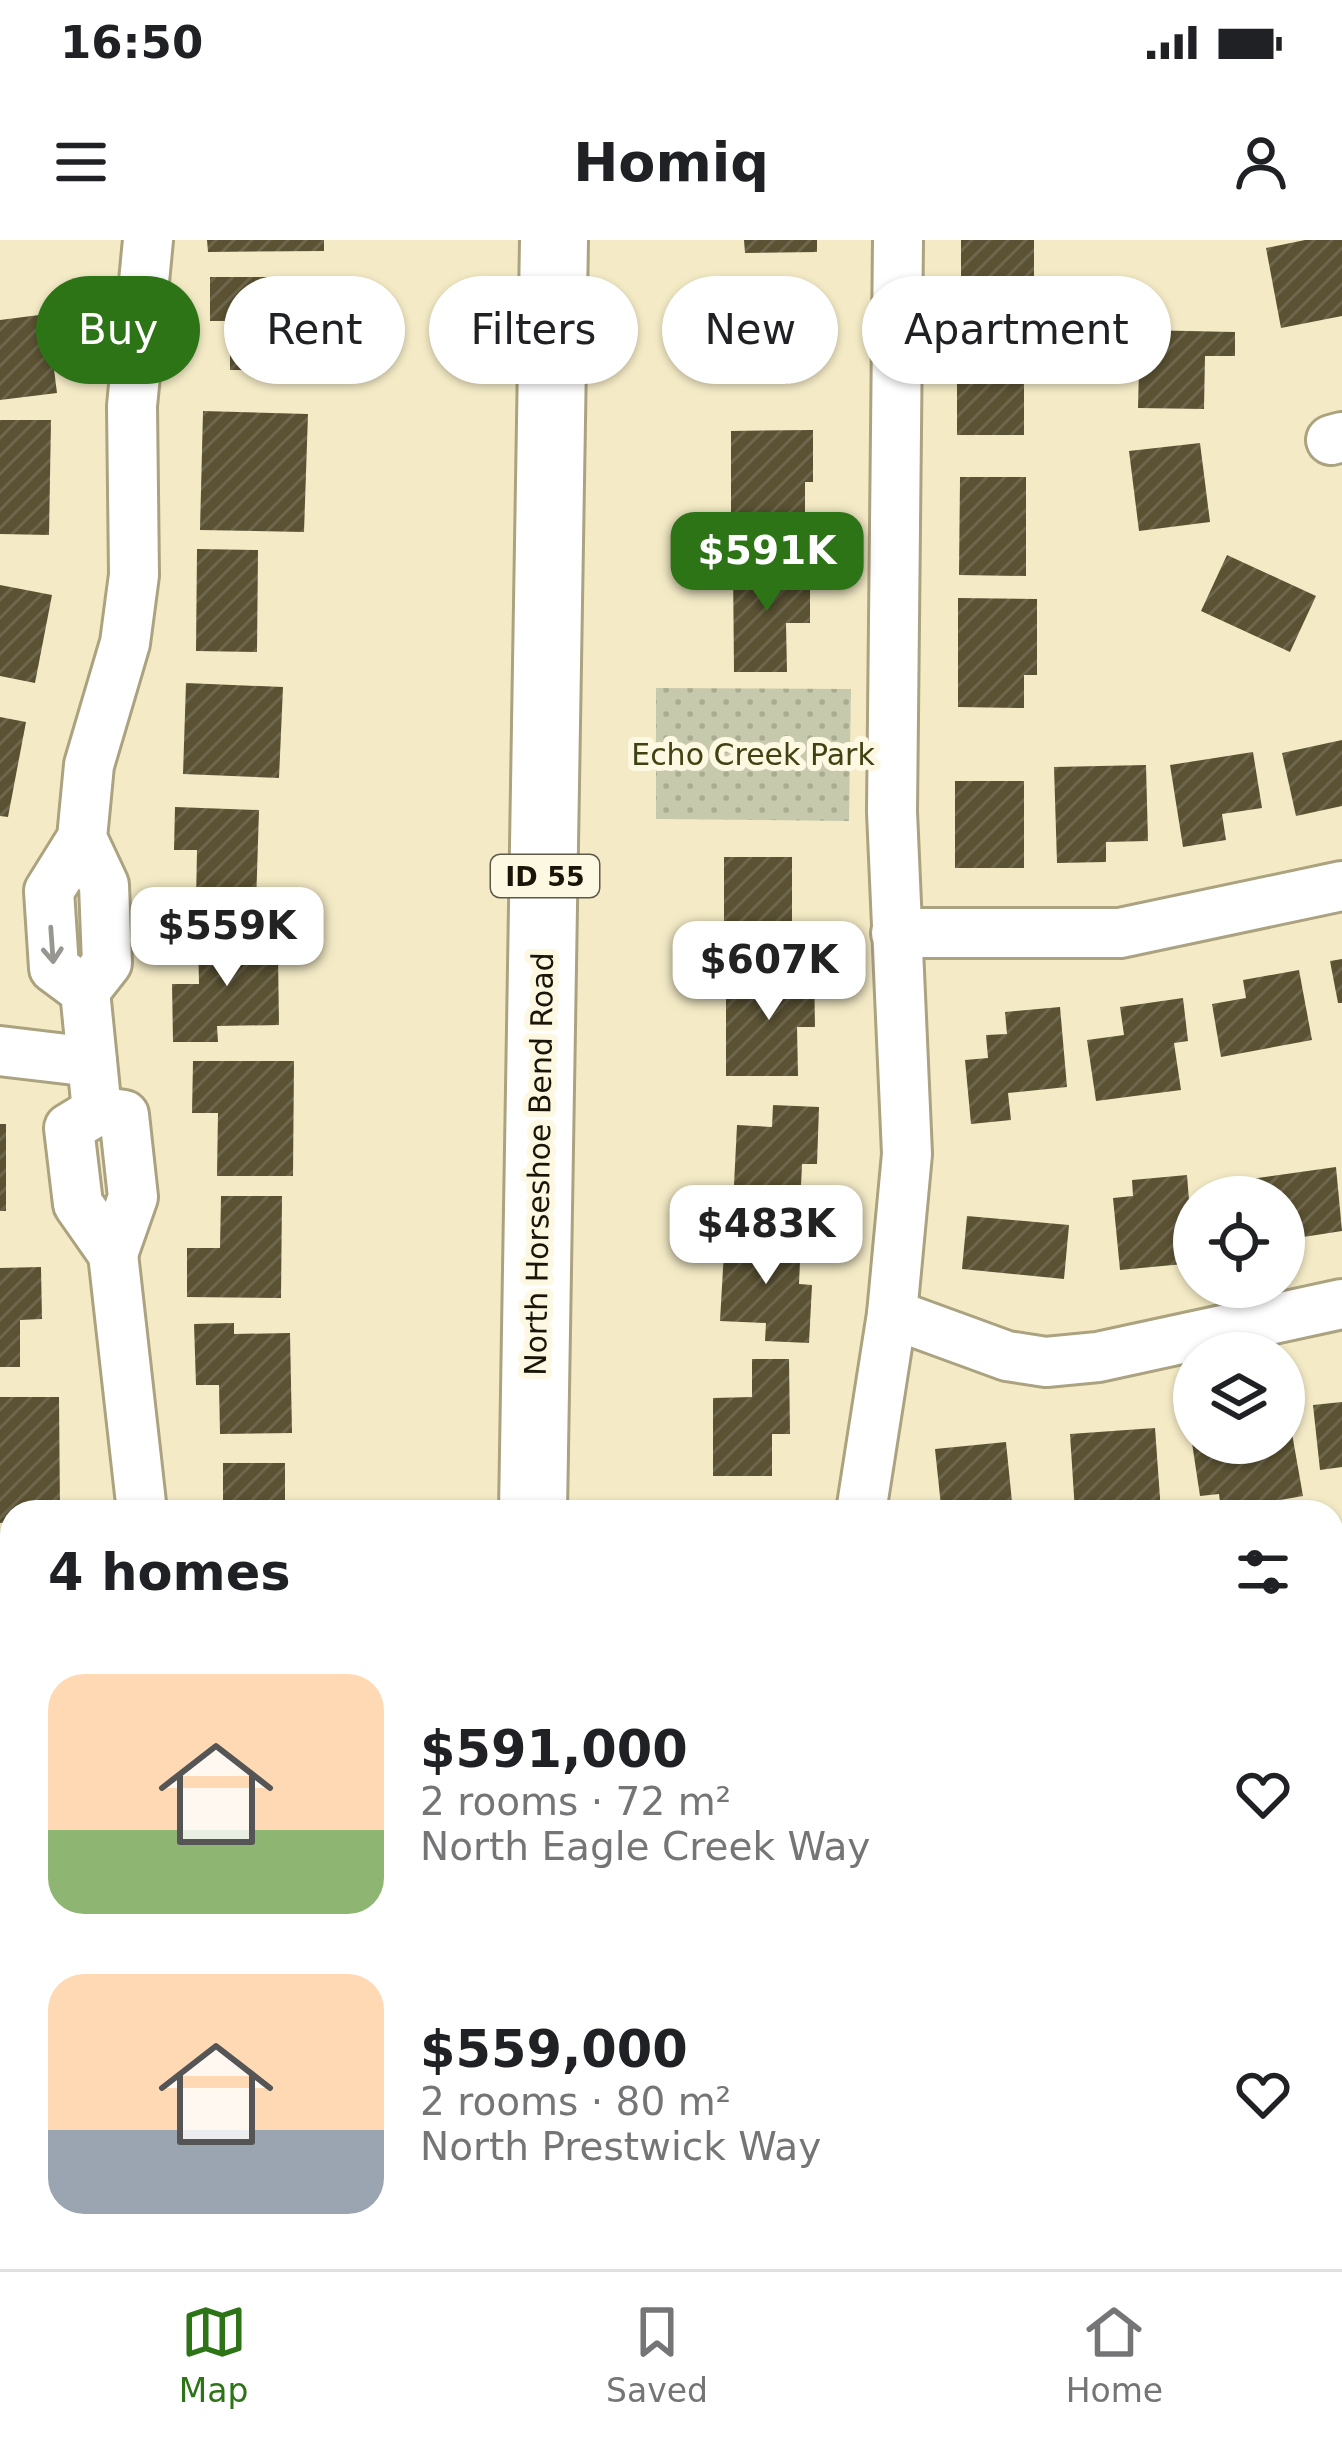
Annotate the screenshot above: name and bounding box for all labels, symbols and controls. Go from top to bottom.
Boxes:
text: 16:50 [60,16,203,69]
icon: menu [48,129,114,195]
icon: person [1228,129,1294,195]
text: Homiq [573,131,769,194]
chip: Buy [36,276,200,384]
chip: Rent [224,276,405,384]
chip: Filters [429,276,638,384]
chip: New [662,276,838,384]
chip: Apartment [862,276,1171,384]
pin: $591K [683,512,851,614]
text: $591K [698,528,836,573]
park label: Echo Creek Park [631,737,875,772]
road number: ID 55 [491,855,599,897]
pin: $559K [143,887,311,989]
text: $559K [158,903,296,948]
pin: $607K [685,921,853,1023]
one-way arrow [41,925,64,964]
text: $607K [700,937,838,982]
street label: North Horseshoe Bend Road [518,952,560,1376]
map controls [1173,1176,1305,1464]
button: locate [1173,1176,1305,1308]
pin: $483K [682,1185,850,1287]
text: $483K [697,1201,835,1246]
button: layers [1173,1332,1305,1464]
icon: filters [1230,1539,1296,1605]
text: 4 homes [48,1543,291,1602]
text: $591,000 [420,1720,688,1779]
icon: home [144,1722,288,1866]
icon: heart [1230,1761,1296,1827]
text: 2 rooms · 72 m² [420,1779,731,1824]
text: North Eagle Creek Way [420,1824,870,1869]
text: $559,000 [420,2020,688,2079]
icon: home [144,2022,288,2166]
icon: heart [1230,2061,1296,2127]
text: 2 rooms · 80 m² [420,2079,731,2124]
text: North Prestwick Way [420,2124,821,2169]
tab: Map [179,2299,248,2410]
tab: Saved [606,2299,708,2410]
tab: Home [1066,2299,1163,2410]

